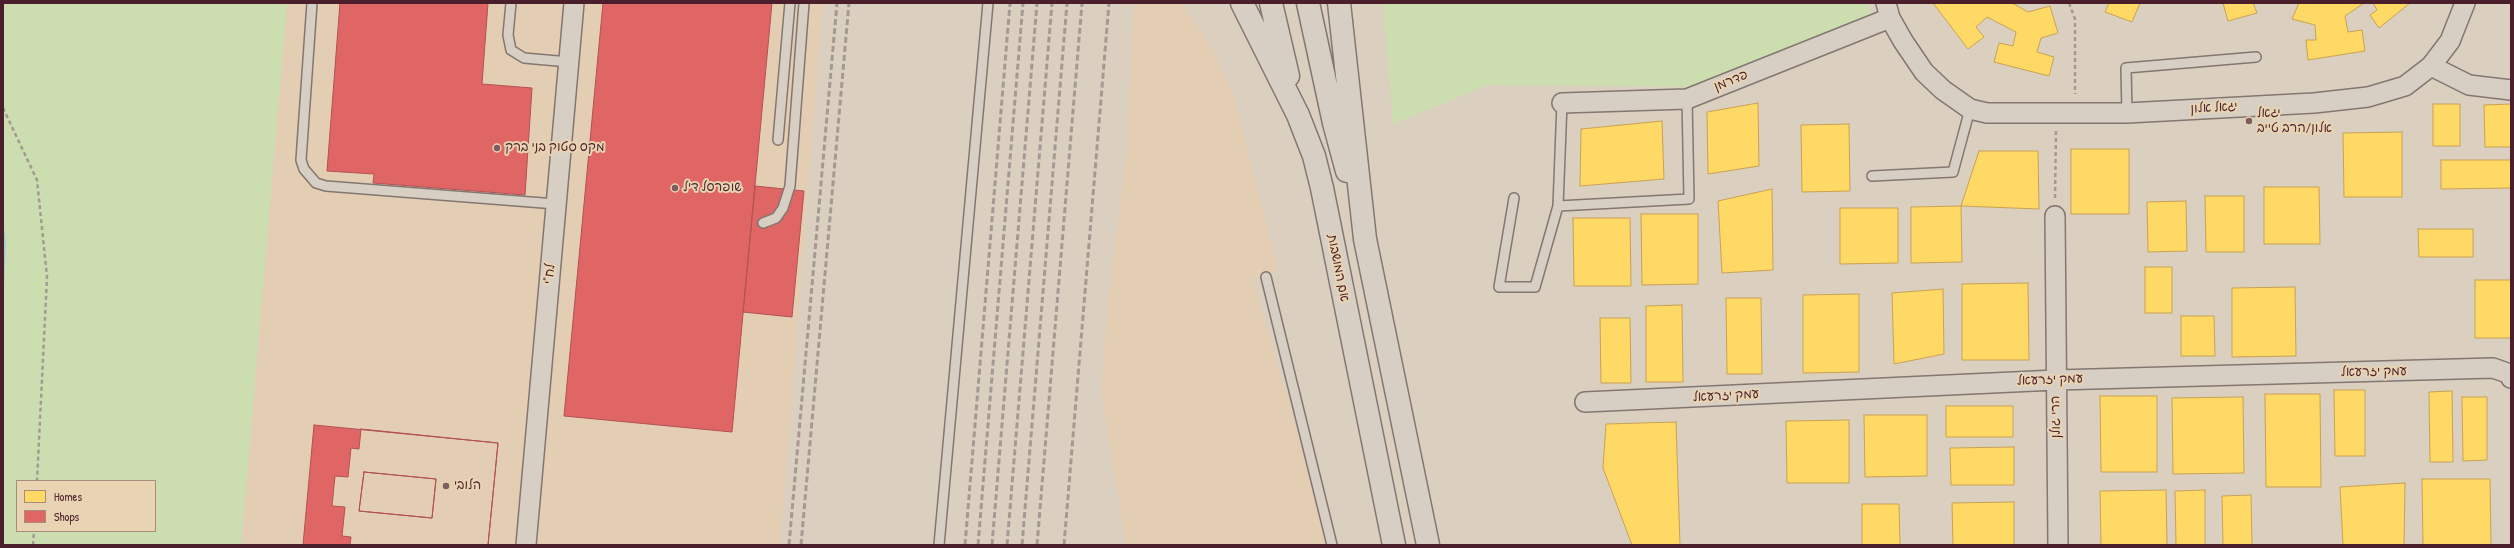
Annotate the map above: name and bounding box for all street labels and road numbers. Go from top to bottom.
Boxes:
street label: פדרמן [1712,67,1750,95]
street label: יגאל אלון [2190,99,2238,117]
street label: אם המושבות [1324,233,1352,303]
street label: לח"י [541,263,559,285]
street label: עמק יזרעאל [2341,364,2407,380]
street label: עמק יזרעאל [2017,371,2083,389]
street label: עמק יזרעאל [1692,386,1760,406]
street label: הרי גולן [2048,395,2064,439]

